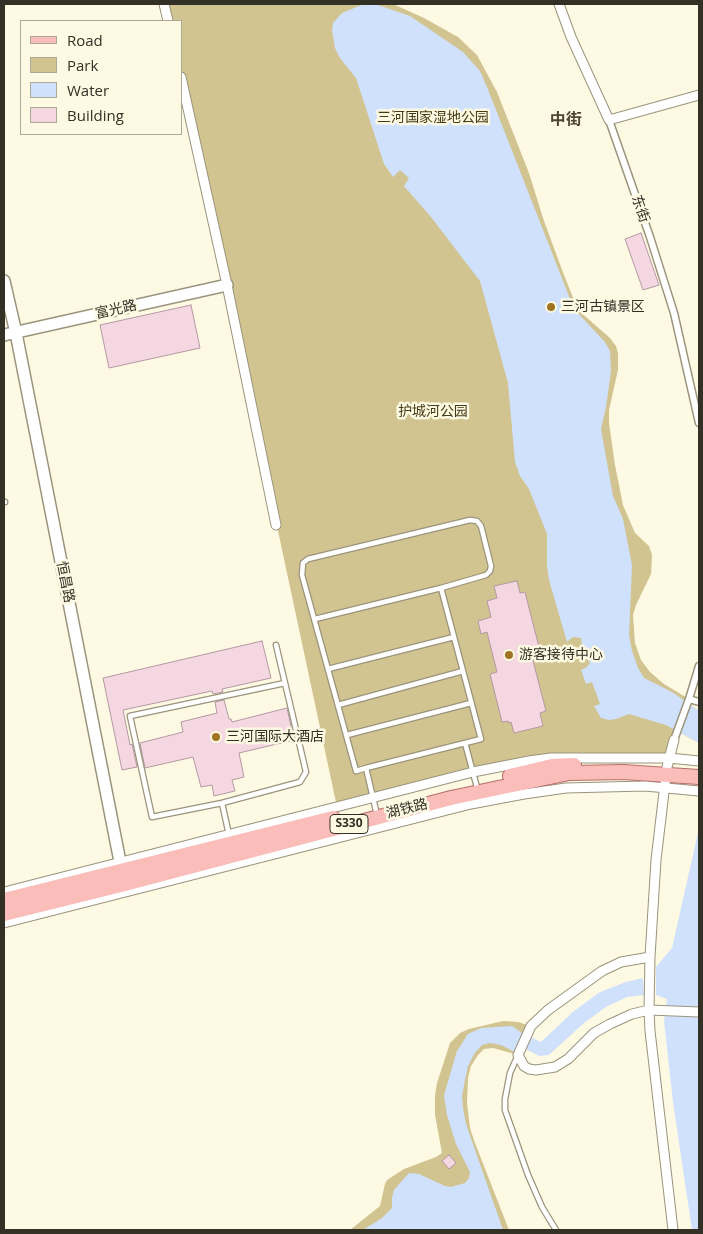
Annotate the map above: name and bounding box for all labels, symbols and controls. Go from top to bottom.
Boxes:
legend [20,20,182,135]
text: Road [67,30,103,50]
text: Park [67,55,98,75]
text: Water [67,80,109,100]
text: Building [67,105,124,125]
park label: 三河国家湿地公园 [377,110,489,126]
district label: 中街 [550,110,582,130]
street label: 东街 [627,193,653,225]
street label: 富光路 [94,297,138,323]
place label: 三河古镇景区 [561,299,645,315]
marker: 三河古镇景区 [545,301,557,313]
park label: 护城河公园 [398,404,468,420]
street label: 恒昌路 [53,560,77,604]
place label: 游客接待中心 [519,647,603,663]
marker: 游客接待中心 [503,649,515,661]
place label: 三河国际大酒店 [226,729,324,745]
marker: 三河国际大酒店 [210,731,222,743]
street label: 湖铁路 [385,796,429,822]
road number: S330 [330,814,368,834]

